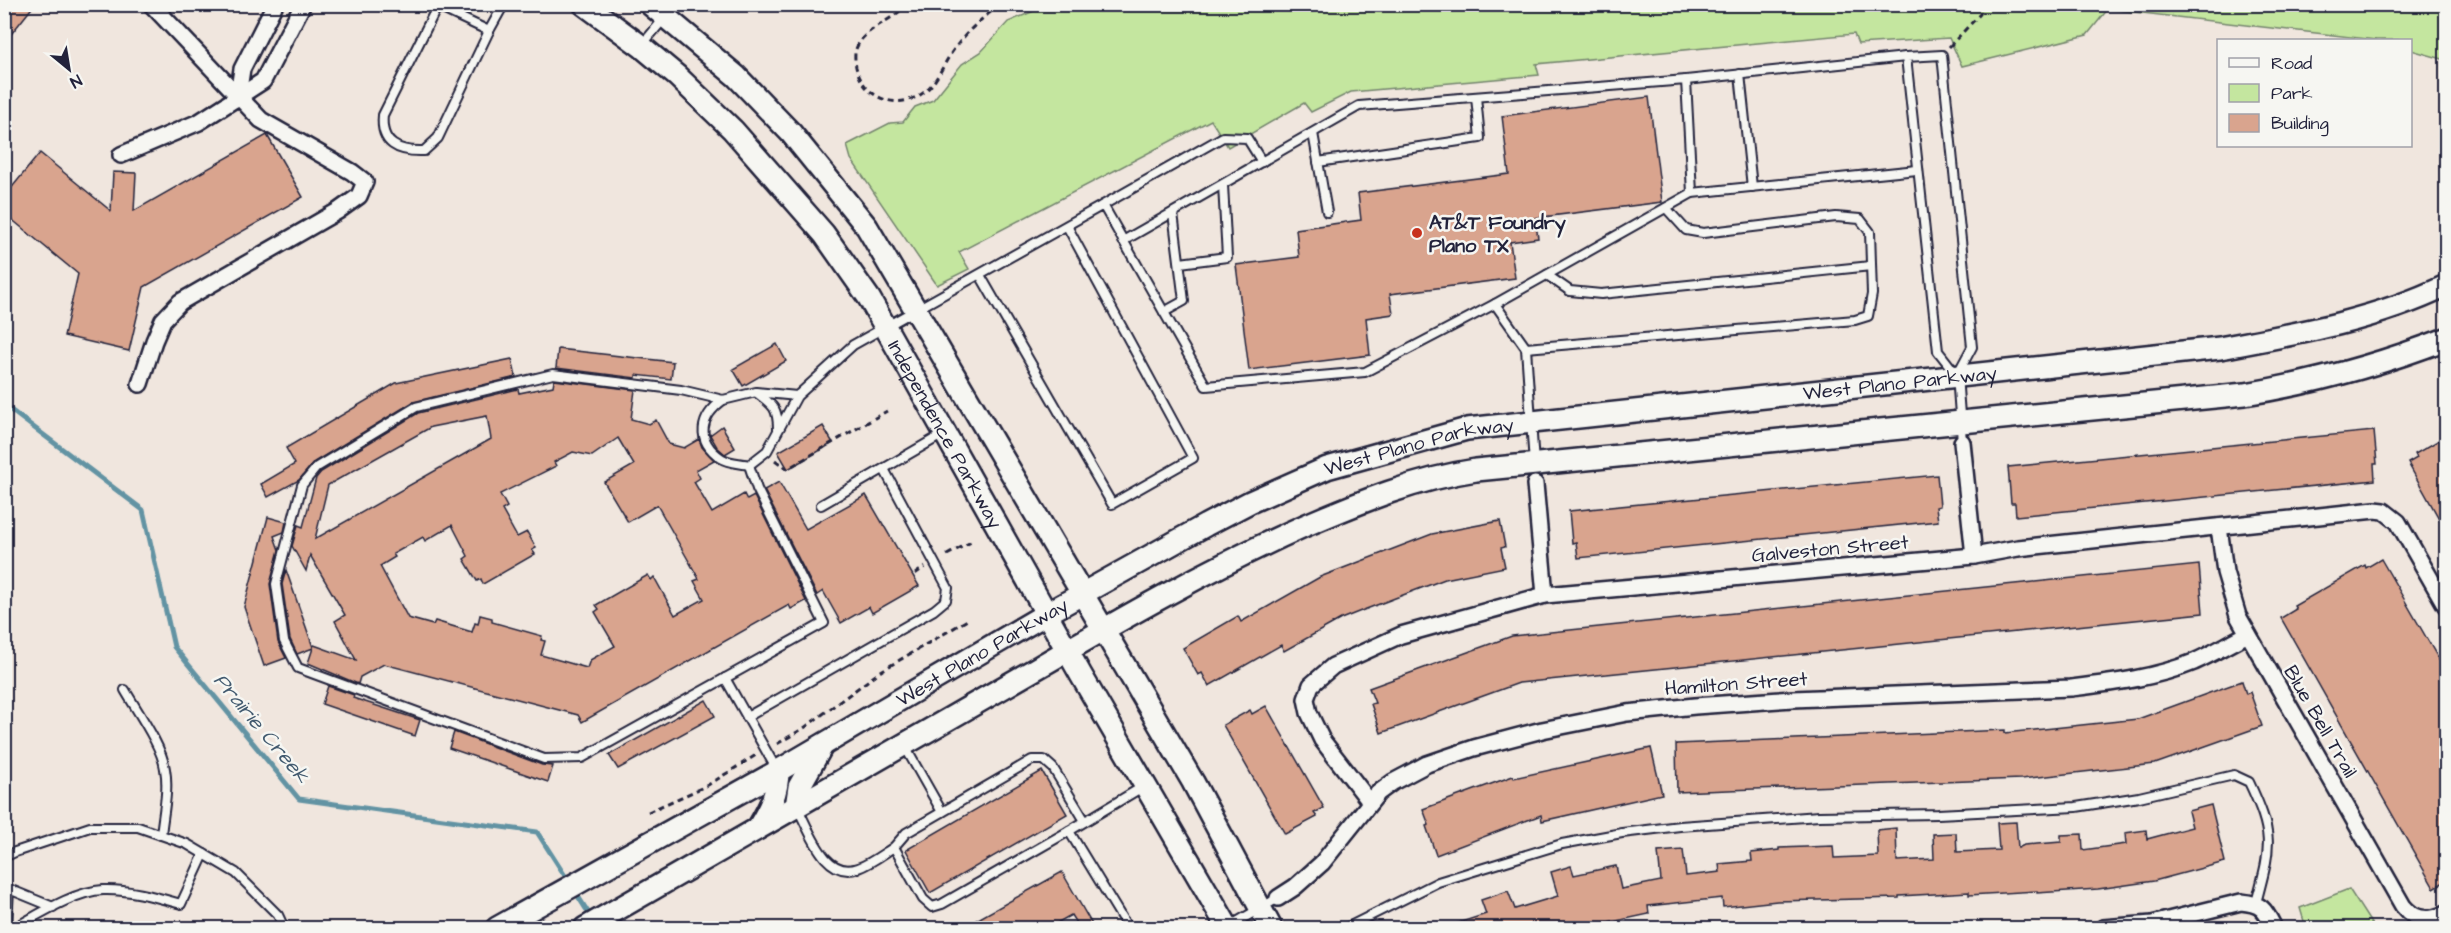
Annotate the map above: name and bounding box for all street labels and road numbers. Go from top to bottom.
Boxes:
street label: Independence Parkway [880,335,1009,534]
street label: West Plano Parkway [1802,359,1998,408]
street label: West Plano Parkway [1321,411,1515,483]
street label: Galveston Street [1750,528,1910,570]
street label: West Plano Parkway [891,591,1074,714]
street label: Blue Bell Trail [2277,660,2364,783]
street label: Hamilton Street [1664,665,1808,703]

